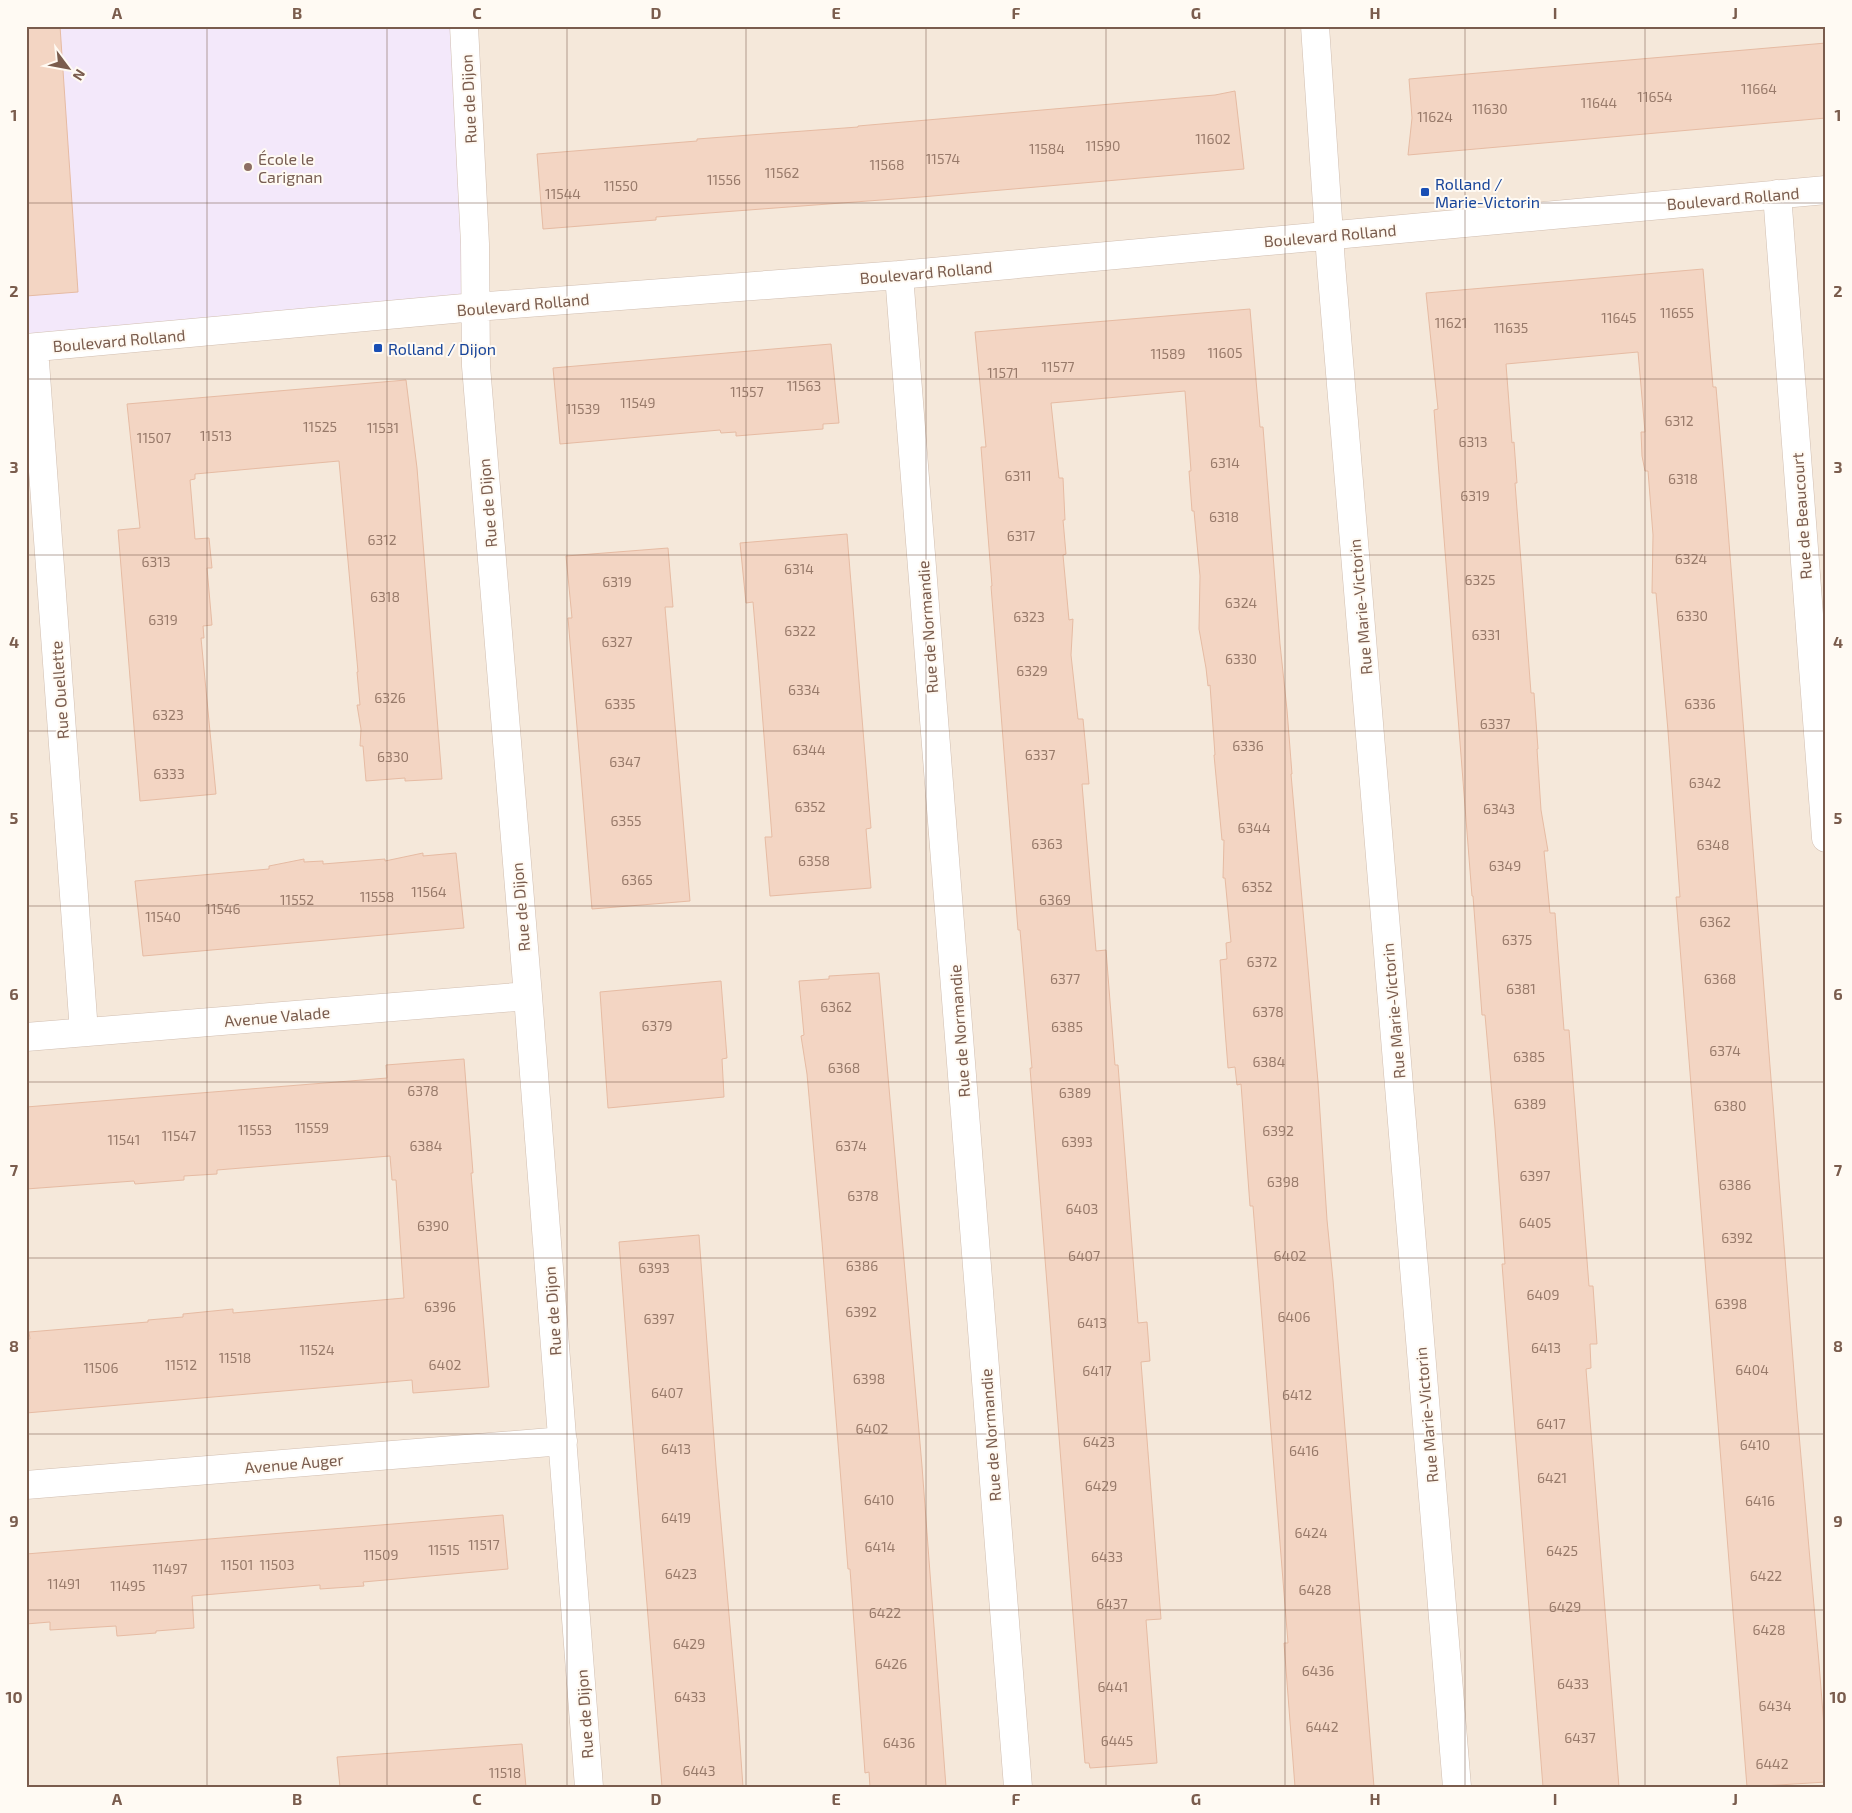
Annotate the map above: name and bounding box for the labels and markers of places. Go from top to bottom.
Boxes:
place label: École le Carignan [258,149,323,186]
marker: École le Carignan [242,161,254,173]
place label: Rolland / Marie-Victorin [1435,174,1540,211]
marker: Rolland / Marie-Victorin [1419,186,1431,198]
place label: Rolland / Dijon [388,339,496,359]
marker: Rolland / Dijon [372,342,384,354]

